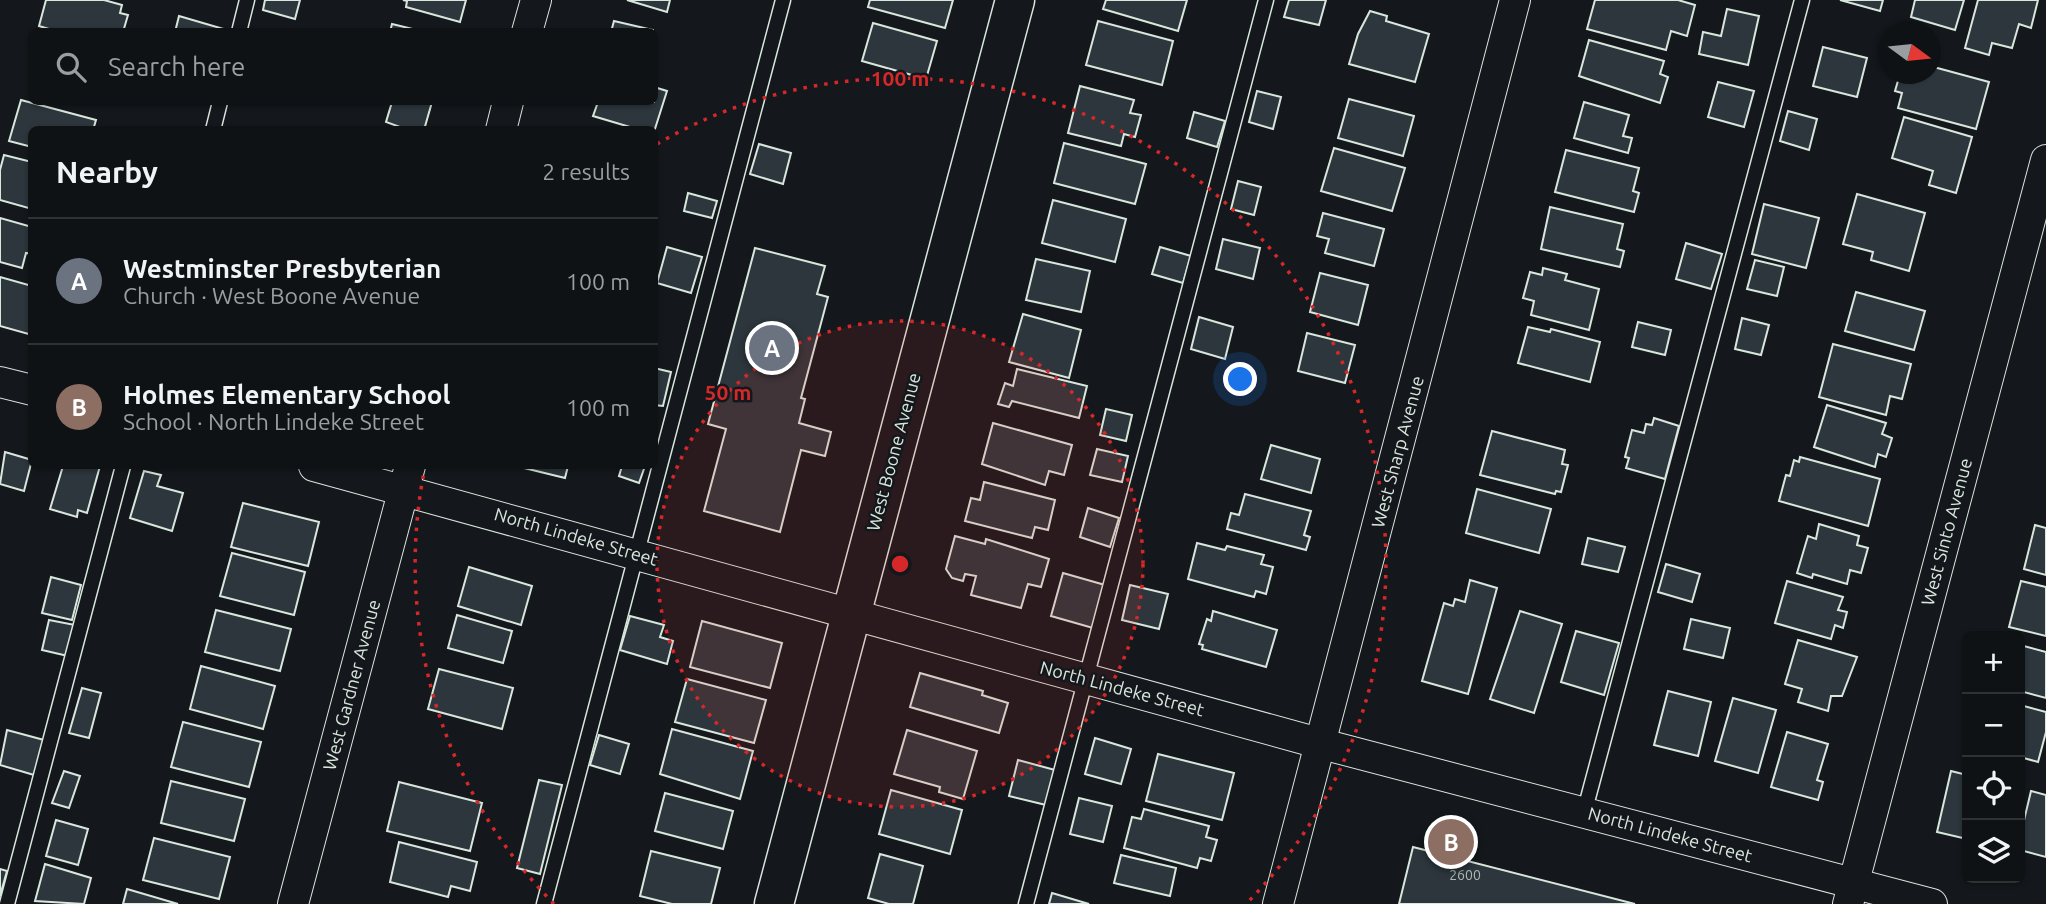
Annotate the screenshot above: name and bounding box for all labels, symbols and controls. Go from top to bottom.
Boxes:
north arrow [1878,21,1941,84]
search box [28,28,658,105]
icon: search [52,48,90,86]
text: Search here [108,52,245,81]
text: 100 m [871,66,929,90]
text: Nearby [56,155,158,189]
text: 2 results [542,159,630,184]
text: Westminster Presbyterian [123,254,441,283]
text: A [71,269,87,294]
text: 100 m [566,269,630,294]
text: Church · West Boone Avenue [123,283,420,308]
pin: A [749,322,795,374]
your location [1223,362,1257,396]
street label: West Boone Avenue [862,371,924,533]
street label: West Sharp Avenue [1367,374,1427,530]
text: Holmes Elementary School [123,380,450,409]
text: 50 m [705,380,751,404]
text: B [71,395,87,420]
text: 100 m [566,395,630,420]
text: School · North Lindeke Street [123,409,424,434]
street label: West Sinto Avenue [1917,456,1975,608]
street label: North Lindeke Street [492,503,660,569]
centre of rings [888,552,912,576]
street label: West Gardner Avenue [319,597,383,772]
map controls [1962,631,2025,883]
button: + [1962,631,2025,694]
street label: North Lindeke Street [1038,656,1206,720]
button: − [1962,694,2025,757]
button: locate [1962,757,2025,820]
street label: North Lindeke Street [1586,802,1754,866]
pin: B [1428,816,1474,868]
button: layers [1962,820,2025,883]
house number: 2600 [1449,867,1481,883]

